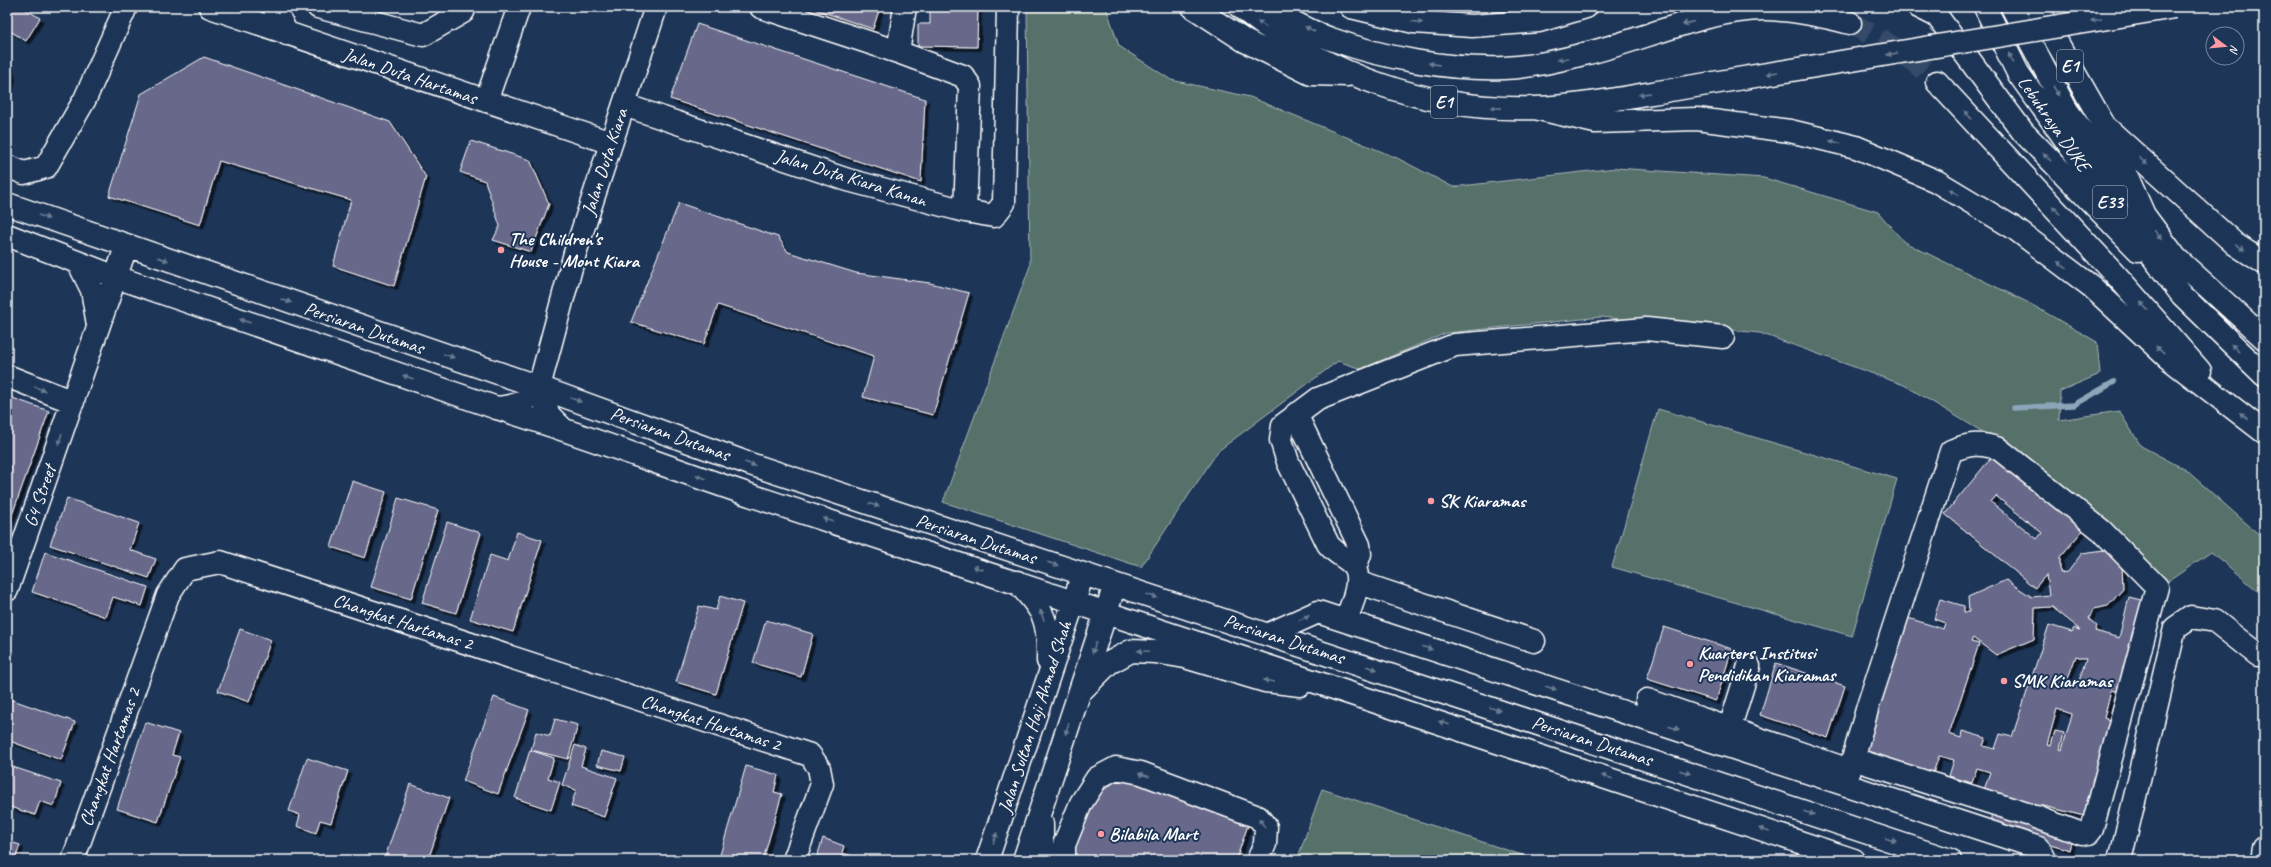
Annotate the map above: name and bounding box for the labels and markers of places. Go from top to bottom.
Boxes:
place label: The Children's House - Mont Kiara [509,227,641,273]
marker: The Children's House - Mont Kiara [496,245,506,255]
place label: SK Kiaramas [1439,489,1528,513]
marker: SK Kiaramas [1426,496,1436,506]
place label: Kuarters Institusi Pendidikan Kiaramas [1698,641,1837,687]
marker: Kuarters Institusi Pendidikan Kiaramas [1685,659,1695,669]
place label: SMK Kiaramas [2012,669,2114,693]
marker: SMK Kiaramas [1999,676,2009,686]
place label: Bilabila Mart [1109,822,1200,846]
marker: Bilabila Mart [1096,829,1106,839]

